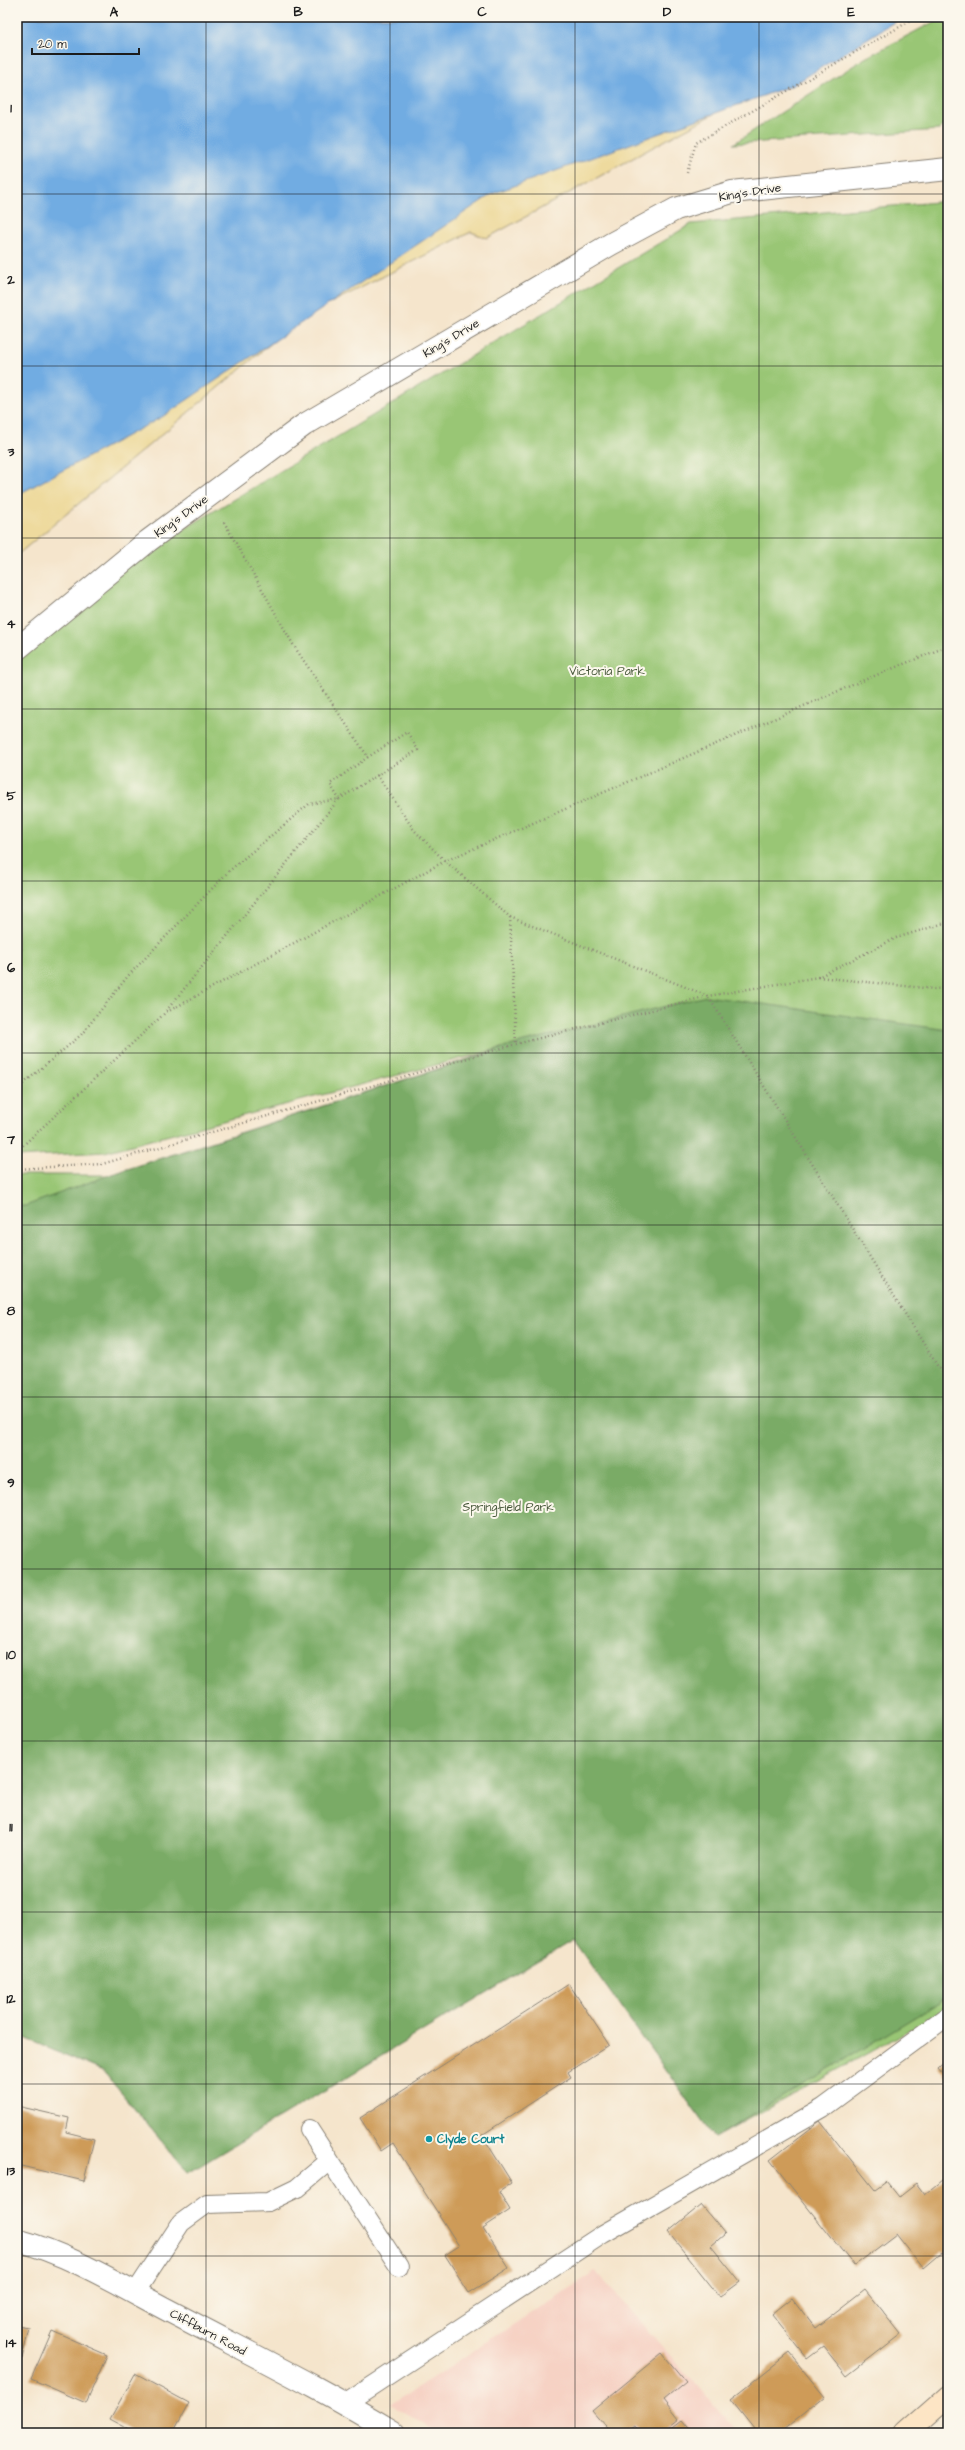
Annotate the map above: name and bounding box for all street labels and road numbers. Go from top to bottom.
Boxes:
street label: King's Drive [718,179,783,207]
street label: King's Drive [420,315,484,363]
street label: King's Drive [151,491,213,543]
street label: Cliffburn Road [167,2305,249,2360]

